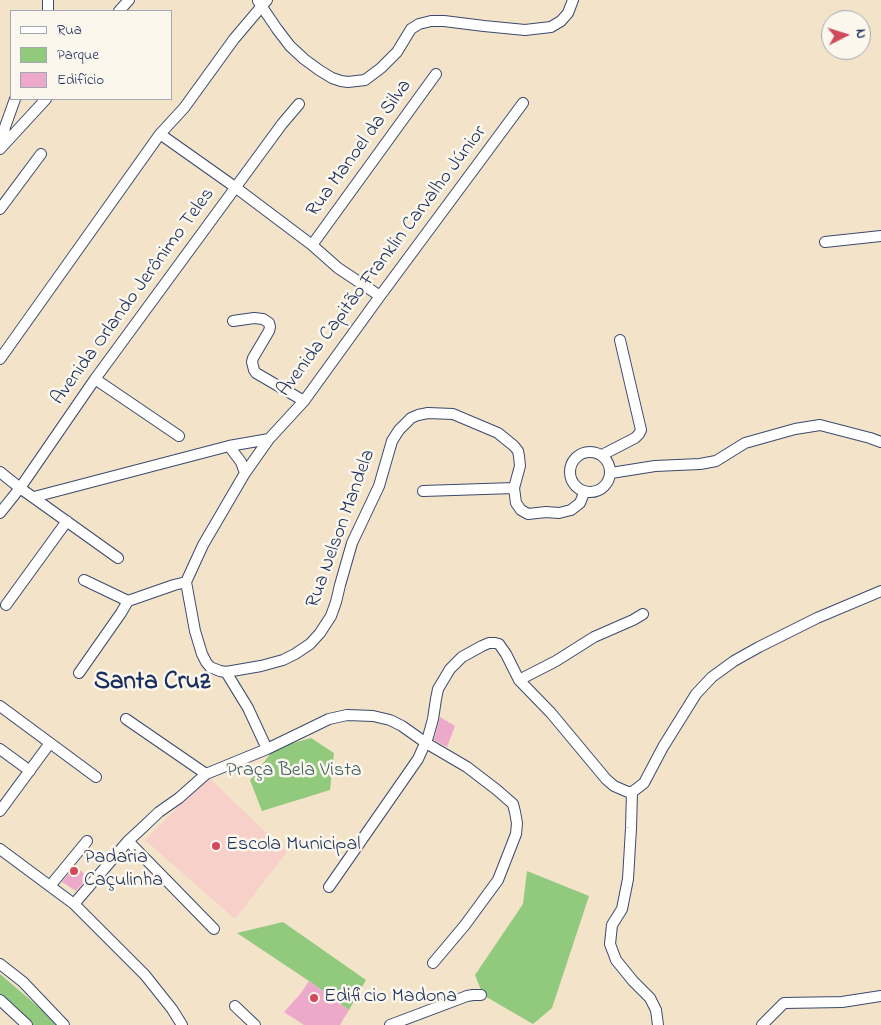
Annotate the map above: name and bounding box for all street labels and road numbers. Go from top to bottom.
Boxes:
street label: Rua Manoel da Silva [302,76,418,222]
street label: Avenida Capitão Franklin Carvalho Júnior [273,122,493,402]
street label: Avenida Orlando Jerônimo Teles [47,184,221,410]
street label: Rua Nelson Mandela [302,447,382,611]

